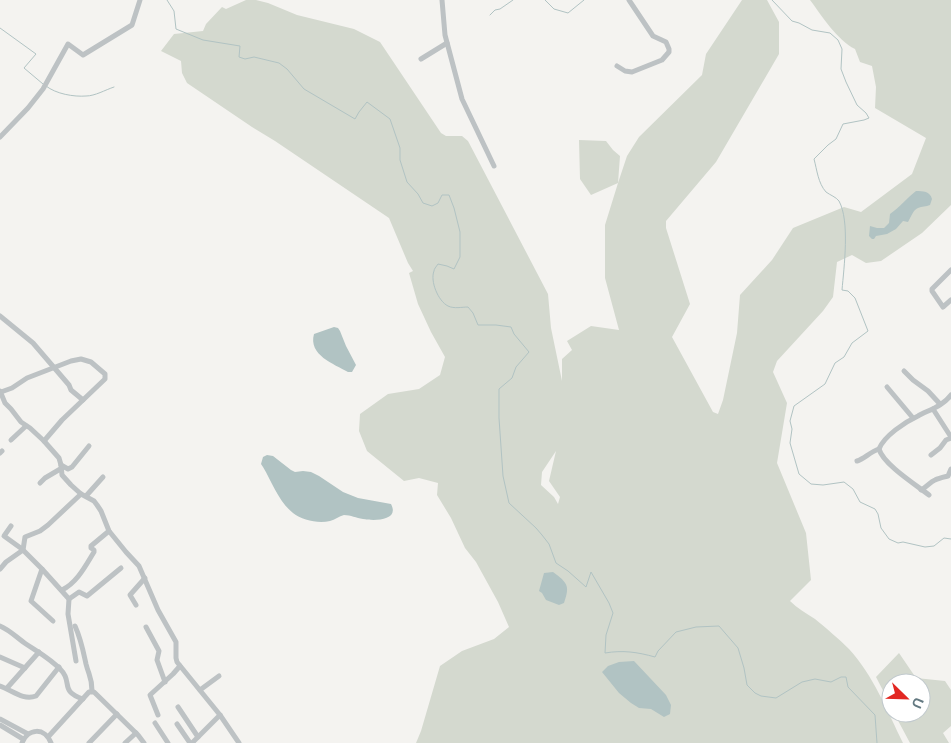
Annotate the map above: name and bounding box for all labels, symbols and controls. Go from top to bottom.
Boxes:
north arrow [881,673,931,723]
text: U [909,695,927,711]

